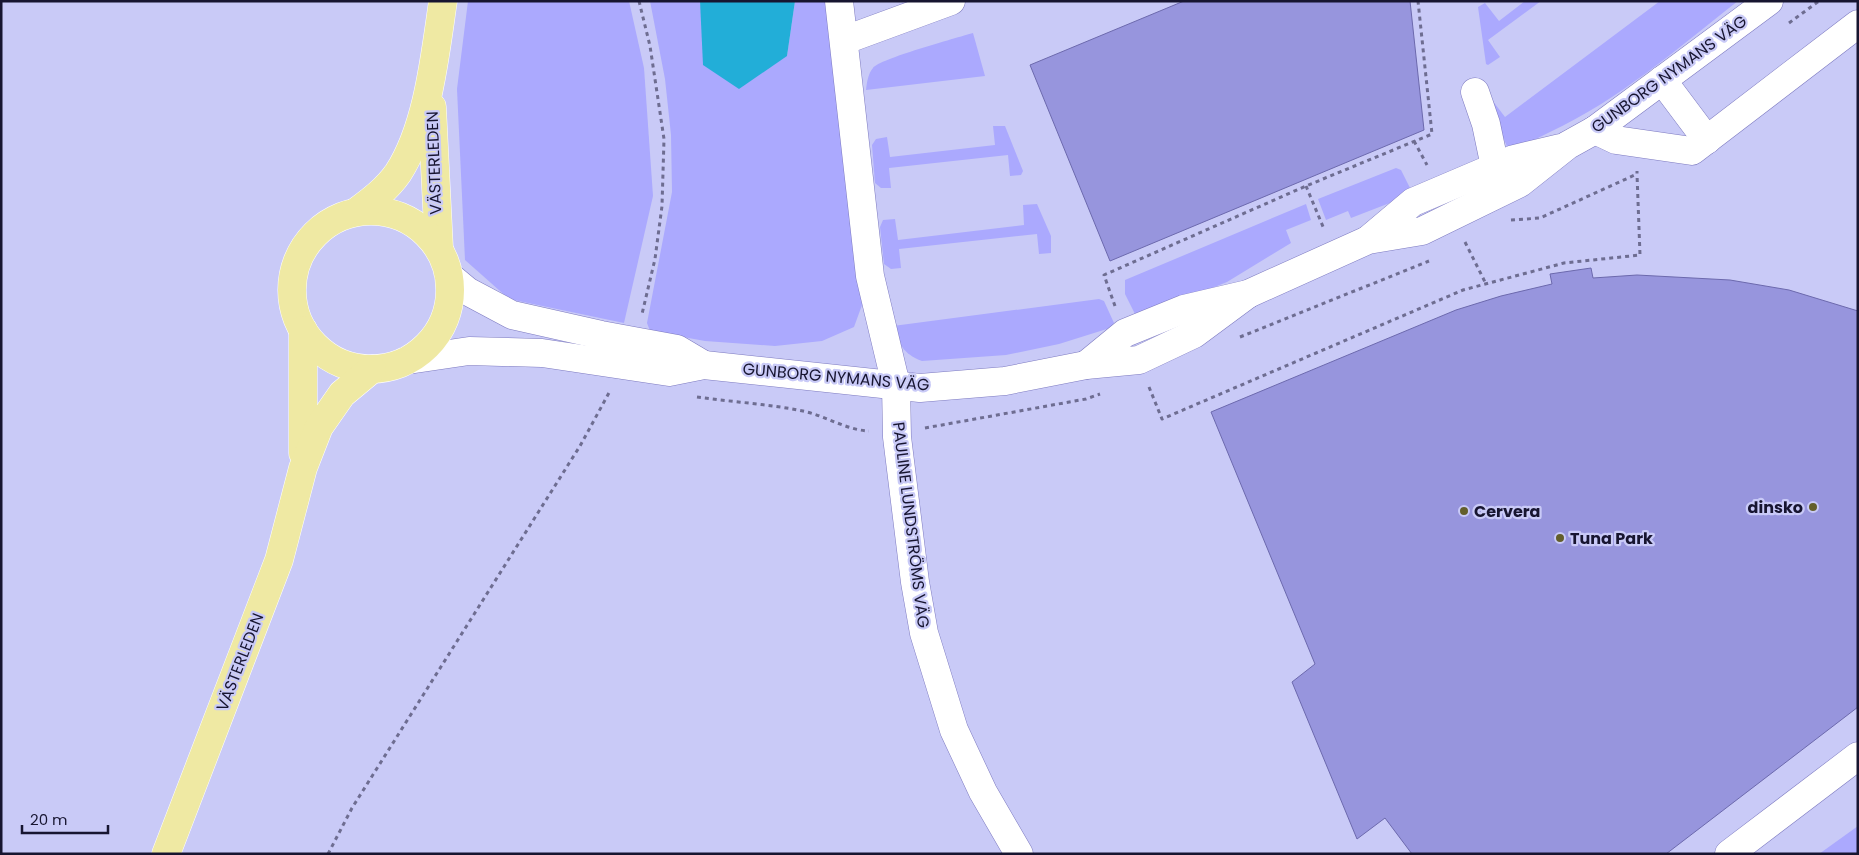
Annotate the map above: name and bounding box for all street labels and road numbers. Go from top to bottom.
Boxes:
street label: GUNBORG NYMANS VÄG [1586,10,1752,138]
street label: VÄSTERLEDEN [421,111,447,215]
street label: GUNBORG NYMANS VÄG [742,357,930,397]
street label: PAULINE LUNDSTRÖMS VÄG [887,421,935,629]
street label: VÄSTERLEDEN [211,610,269,714]

